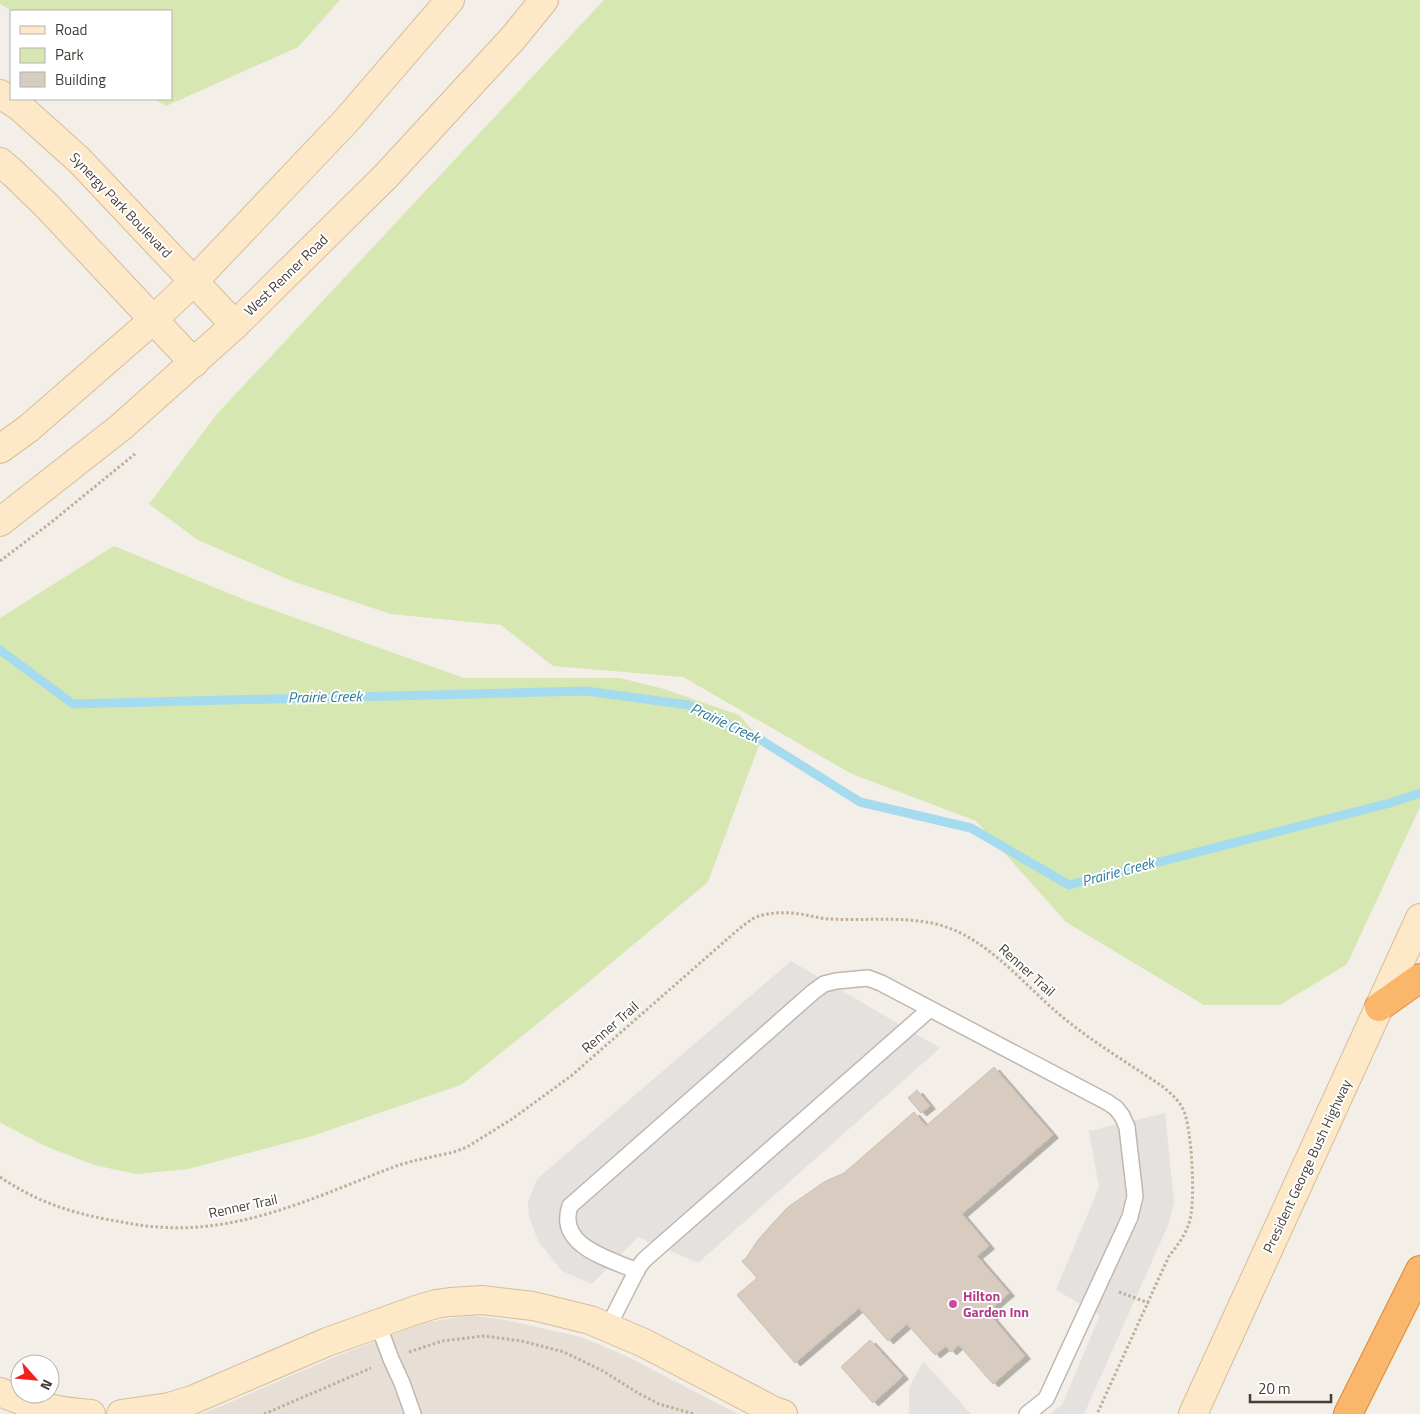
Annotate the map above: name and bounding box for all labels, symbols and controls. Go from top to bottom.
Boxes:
legend [10,10,172,100]
text: Road [55,18,87,41]
text: Park [55,43,84,66]
text: Building [55,68,106,91]
street label: Synergy Park Boulevard [65,147,177,262]
street label: West Renner Road [239,229,332,320]
water label: Prairie Creek [288,684,365,709]
water label: Prairie Creek [687,696,766,750]
water label: Prairie Creek [1079,850,1159,892]
street label: Renner Trail [994,938,1060,1001]
street label: Renner Trail [576,996,643,1057]
street label: President George Bush Highway [1257,1075,1356,1256]
street label: Renner Trail [207,1188,279,1223]
place label: Hilton Garden Inn [963,1285,1029,1322]
marker: Hilton Garden Inn [947,1298,959,1310]
north arrow [10,1354,60,1404]
scale bar [1250,1372,1331,1404]
text: N [35,1376,59,1394]
text: 20 m [1258,1377,1291,1400]

